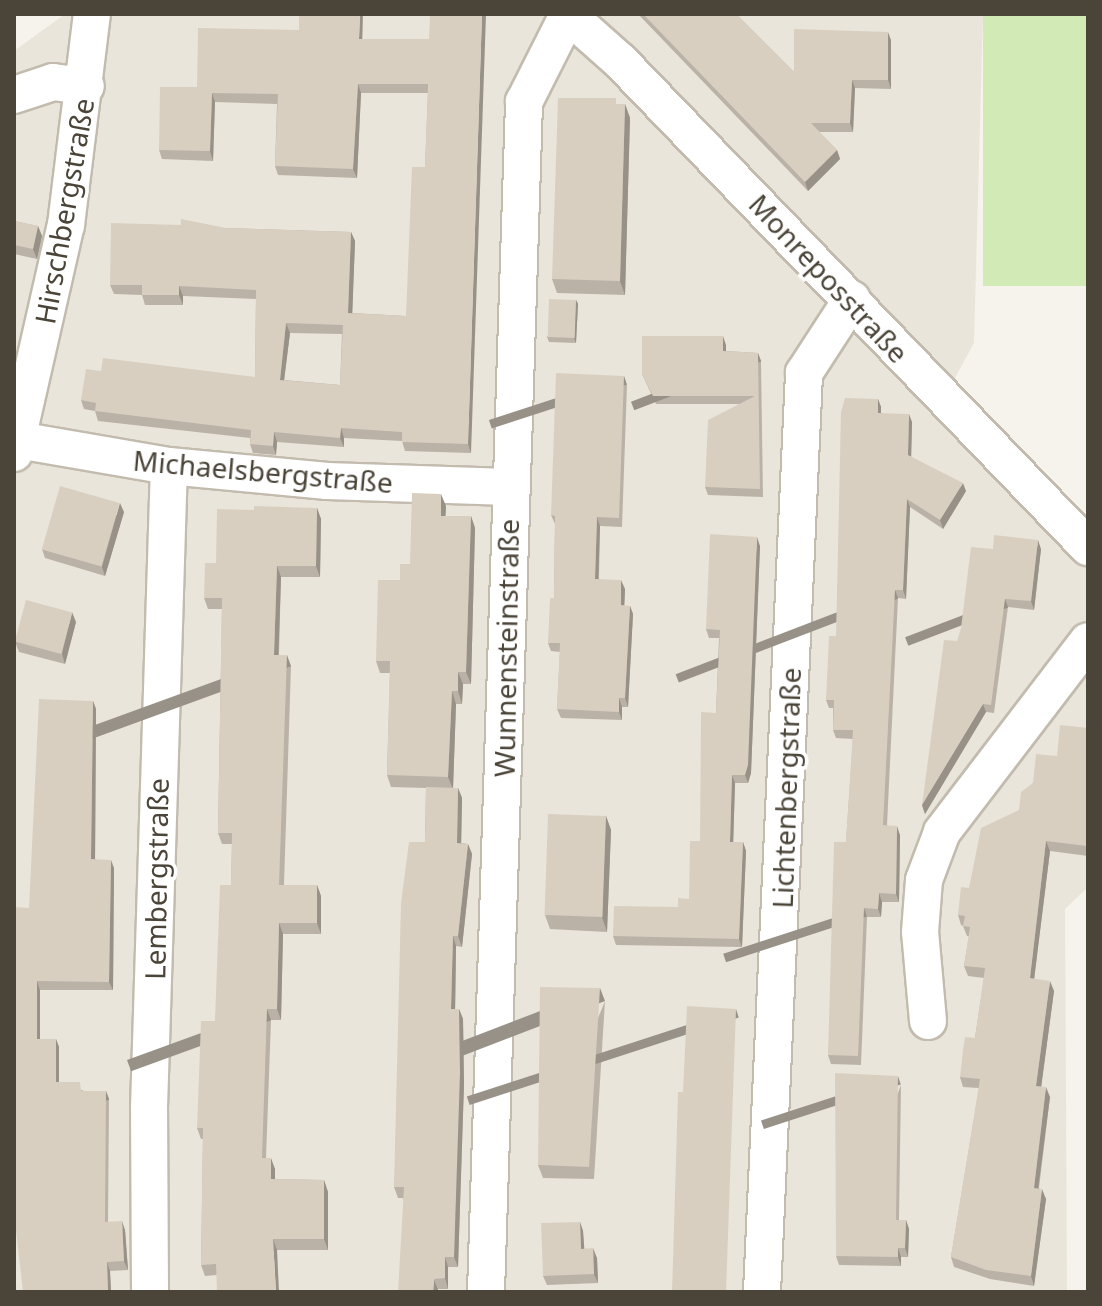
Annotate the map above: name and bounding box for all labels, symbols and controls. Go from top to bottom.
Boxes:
street label: Hirschbergstraße [28,95,100,327]
street label: Monreposstraße [742,187,916,369]
street label: Michaelsbergstraße [132,443,394,499]
street label: Wunnensteinstraße [487,519,525,777]
street label: Lichtenbergstraße [765,667,807,909]
street label: Lembergstraße [137,778,175,980]

